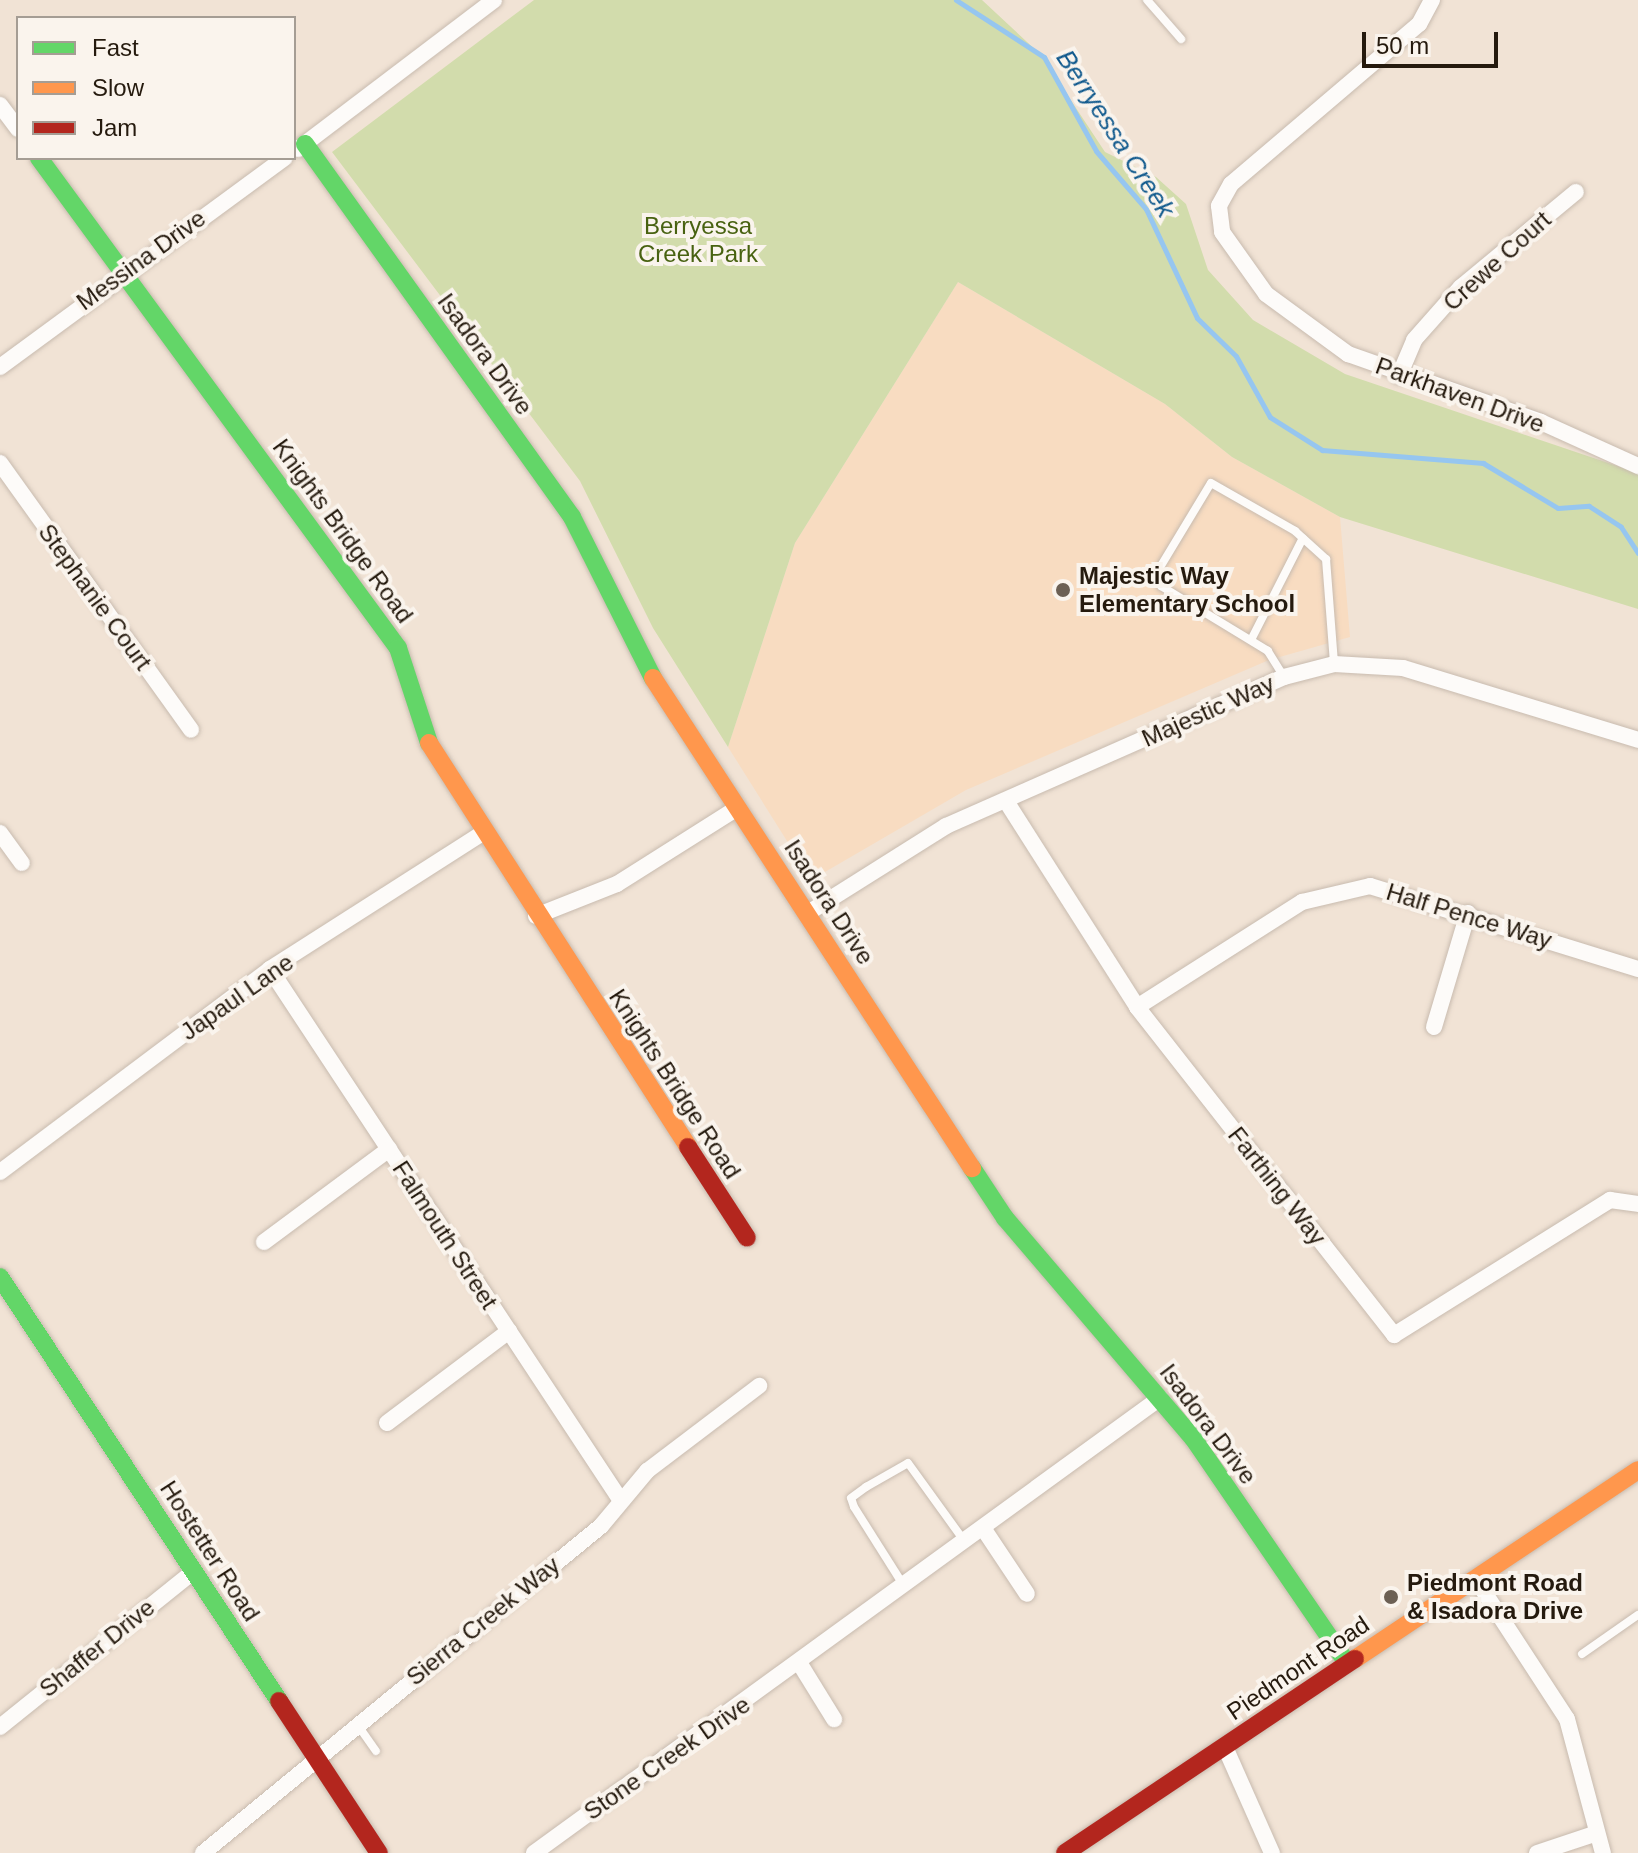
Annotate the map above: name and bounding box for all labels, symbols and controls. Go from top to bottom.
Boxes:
legend [16,16,296,160]
scale bar [1366,16,1502,66]
text: 50 m [1376,32,1429,59]
text: Fast [92,34,139,61]
water label: Berryessa Creek [1049,44,1181,224]
text: Slow [92,74,144,101]
text: Jam [92,114,137,141]
street label: Messina Drive [71,204,211,316]
street label: Crewe Court [1437,205,1557,317]
park label: Berryessa Creek Park [638,212,758,268]
street label: Isadora Drive [431,288,539,420]
street label: Parkhaven Drive [1372,351,1548,439]
street label: Knights Bridge Road [267,433,419,629]
street label: Stephanie Court [32,518,158,676]
place label: Majestic Way Elementary School [1079,562,1295,618]
marker: Majestic Way Elementary School [1054,581,1072,599]
street label: Majestic Way [1137,669,1279,753]
street label: Isadora Drive [778,834,880,970]
street label: Half Pence Way [1383,877,1555,955]
street label: Japaul Lane [175,948,299,1046]
street label: Knights Bridge Road [603,984,747,1184]
street label: Farthing Way [1222,1121,1332,1251]
street label: Falmouth Street [386,1156,504,1314]
street label: Isadora Drive [1154,1358,1262,1490]
street label: Hostetter Road [154,1475,266,1627]
street label: Sierra Creek Way [401,1551,565,1691]
place label: Piedmont Road & Isadora Drive [1407,1569,1583,1625]
marker: Piedmont Road & Isadora Drive [1382,1588,1400,1606]
street label: Shaffer Drive [34,1593,160,1703]
street label: Piedmont Road [1221,1610,1375,1726]
street label: Stone Creek Drive [578,1690,756,1826]

